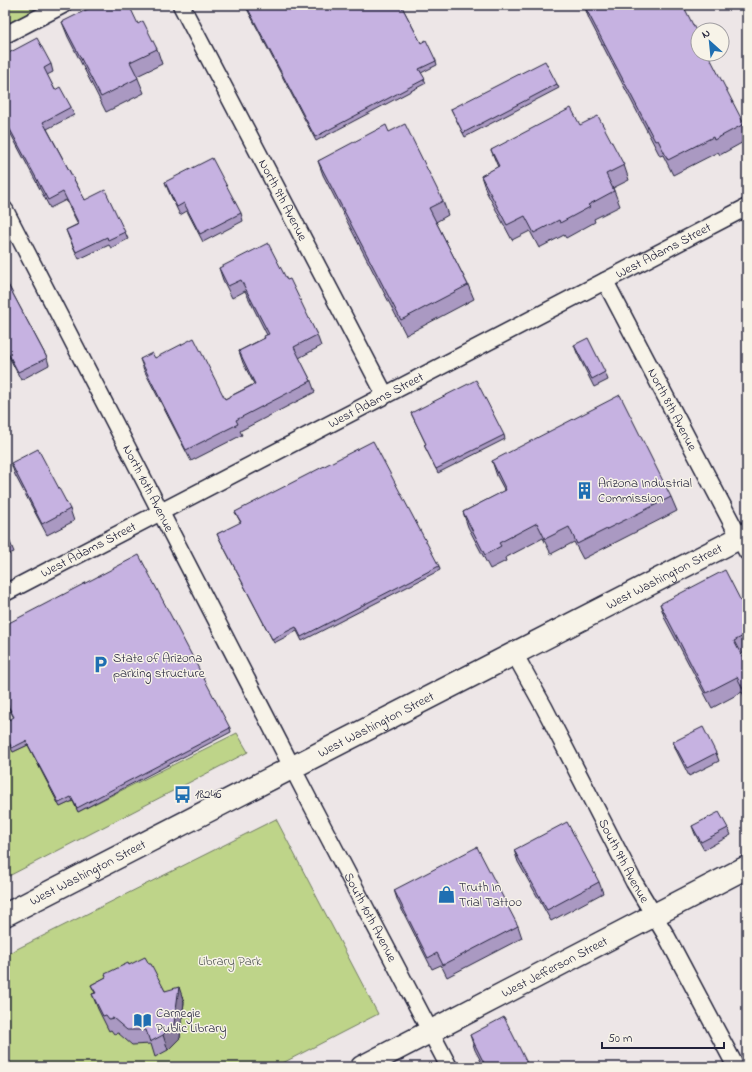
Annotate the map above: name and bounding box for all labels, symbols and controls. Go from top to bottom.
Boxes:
north arrow [690,22,730,62]
text: N [699,25,713,43]
street label: North 9th Avenue [254,156,312,244]
street label: West Adams Street [612,218,715,283]
street label: North 8th Avenue [643,365,702,454]
street label: West Adams Street [325,367,427,433]
street label: North 10th Avenue [118,441,179,535]
place label: Arizona Industrial Commission [598,474,692,508]
building icon: Arizona Industrial Commission [575,480,595,500]
street label: West Adams Street [37,517,140,582]
street label: West Washington Street [603,538,726,614]
place label: State of Arizona parking structure [113,649,205,684]
parking icon: State of Arizona parking structure [90,655,110,675]
street label: West Washington Street [315,686,438,762]
bus stop icon: 18246 [172,784,192,804]
place label: 18246 [195,785,222,804]
street label: South 9th Avenue [594,815,654,907]
street label: West Washington Street [26,834,150,910]
street label: South 10th Avenue [339,869,402,966]
place label: Truth In Trial Tattoo [459,878,522,912]
shop icon: Truth In Trial Tattoo [436,884,456,904]
street label: West Jefferson Street [498,931,612,1002]
park label: Library Park [198,952,262,972]
place label: Carnegie Public Library [156,1004,227,1039]
library icon: Carnegie Public Library [133,1010,153,1030]
scale bar [602,1024,724,1050]
text: 50 m [608,1030,632,1048]

